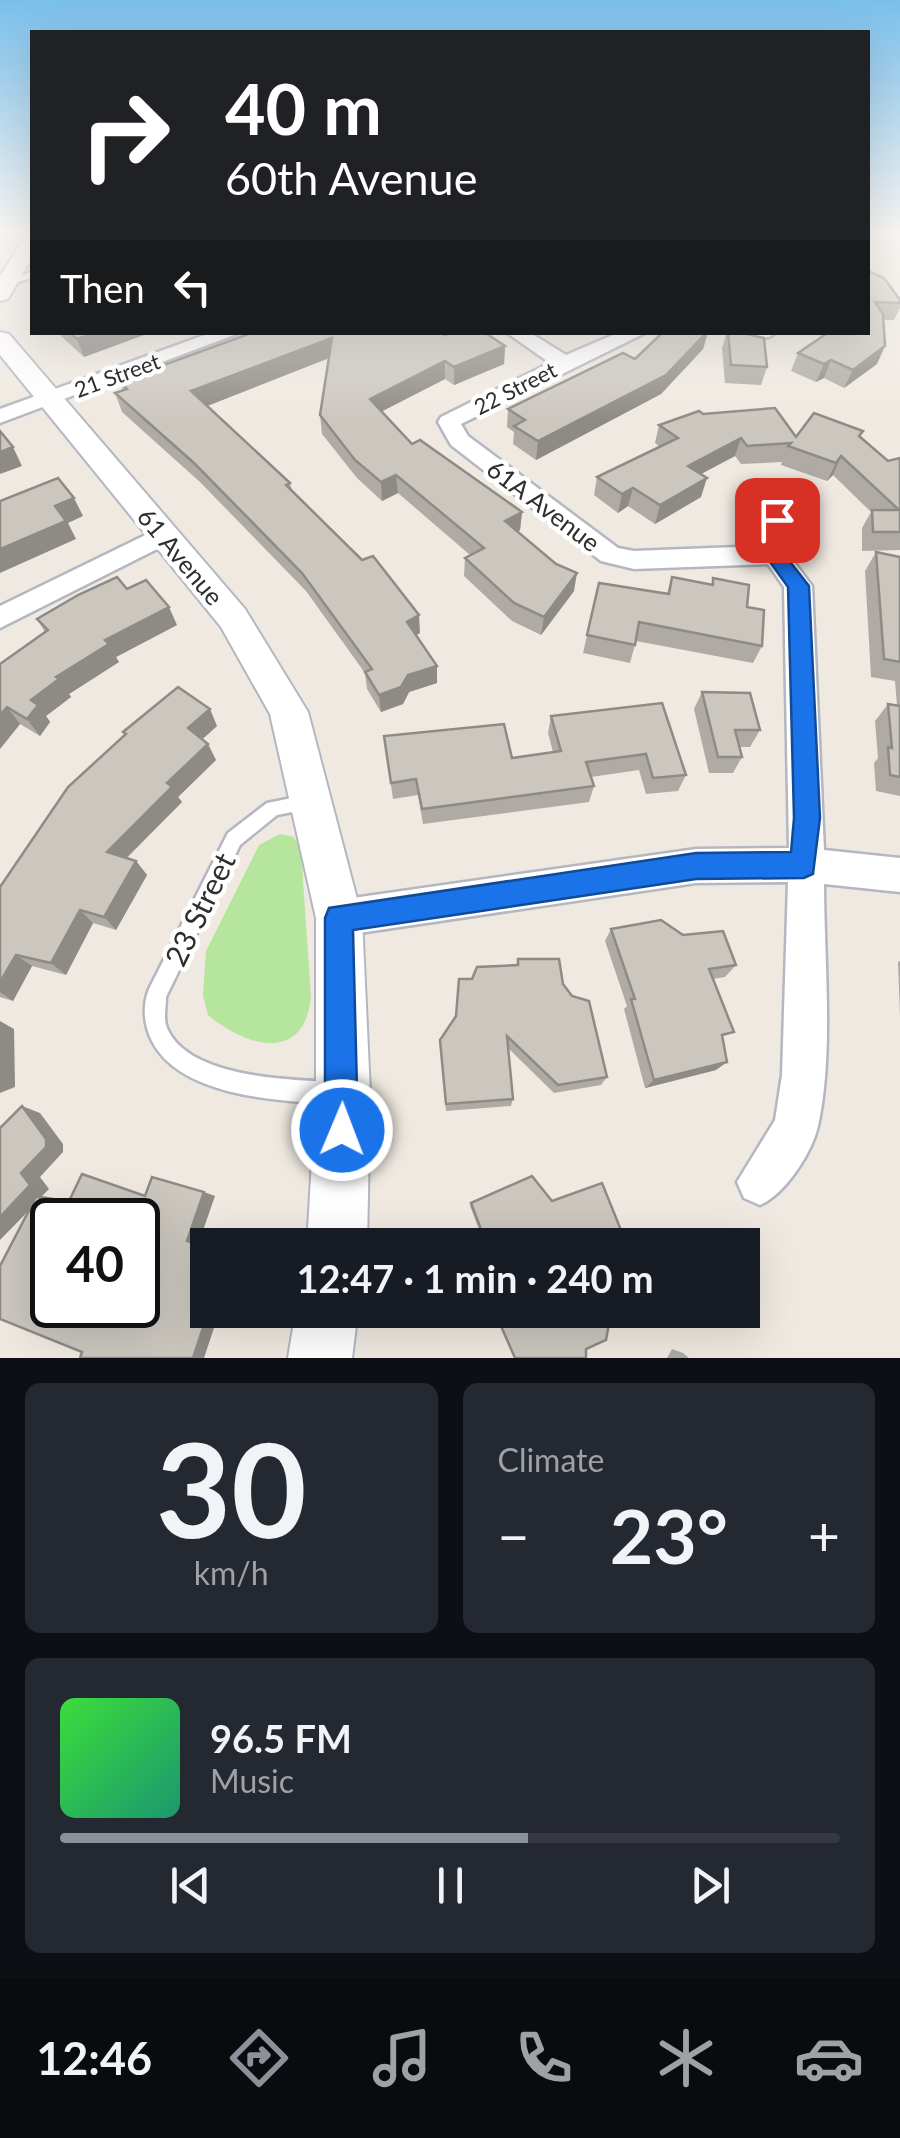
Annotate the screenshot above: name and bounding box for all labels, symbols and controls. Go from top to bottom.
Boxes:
text: 40 m [225,66,382,150]
icon: right [60,70,190,200]
text: 60th Avenue [225,151,477,205]
icon: left [165,260,220,315]
text: Then [60,265,145,311]
street label: 21 Street [71,347,164,403]
street label: 22 Street [469,356,561,420]
street label: 61A Avenue [482,453,606,557]
pin [735,478,820,563]
icon: arrive [750,493,805,548]
street label: 61 Avenue [132,501,230,611]
street label: 23 Street [156,846,242,971]
position arrow [290,1078,394,1182]
speed limit sign: 40 [30,1198,160,1328]
text: 12:47 · 1 min · 240 m [296,1255,654,1301]
text: 30 [156,1410,307,1566]
text: Climate [498,1440,604,1479]
text: 23° [610,1490,728,1580]
text: − [498,1502,529,1568]
text: + [808,1502,840,1568]
text: km/h [194,1553,269,1592]
text: 96.5 FM [210,1715,352,1761]
text: Music [210,1761,294,1800]
icon: previous [163,1858,218,1913]
icon: pause [423,1858,478,1913]
icon: next [683,1858,738,1913]
icon: directions [224,2023,294,2093]
icon: music [367,2023,437,2093]
icon: phone [509,2023,579,2093]
icon: climate [651,2023,721,2093]
icon: car [794,2023,864,2093]
text: 12:46 [36,2031,152,2085]

